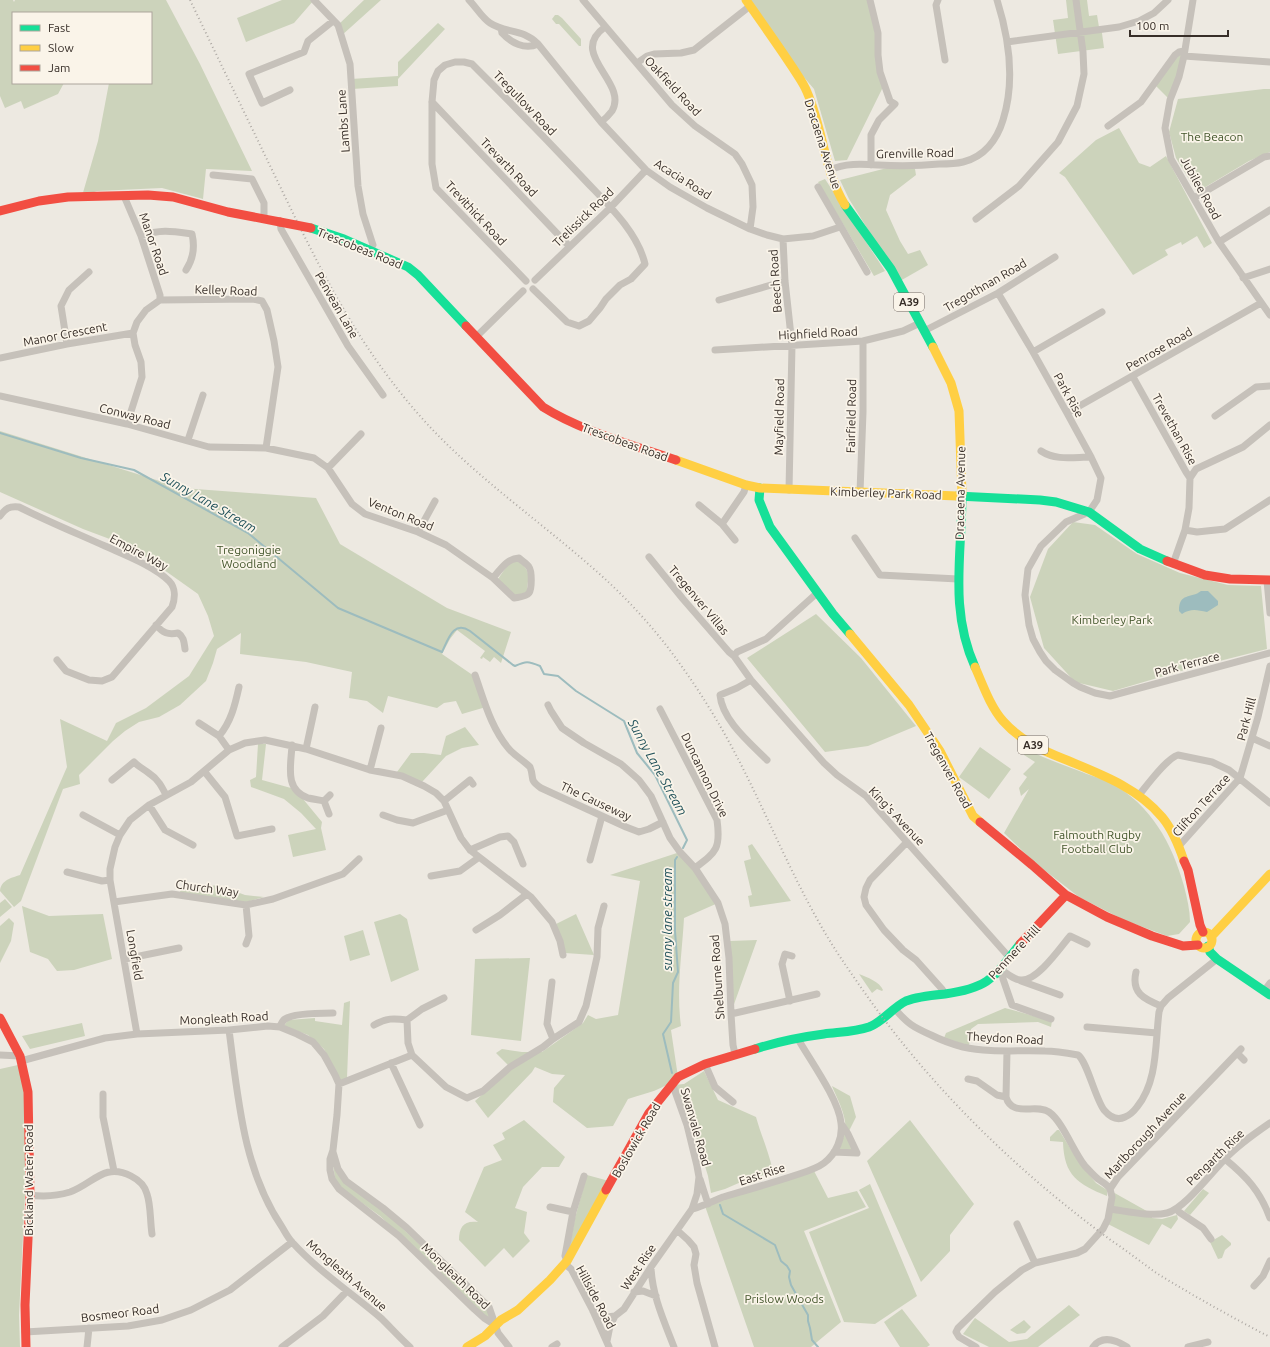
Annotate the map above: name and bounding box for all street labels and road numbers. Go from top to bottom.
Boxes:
street label: Oakfield Road [642,54,704,118]
street label: Tregullow Road [491,68,559,138]
street label: Lambs Lane [334,89,352,153]
street label: Dracaena Avenue [802,97,844,191]
street label: Trevarth Road [478,135,540,199]
street label: Grenville Road [876,146,954,160]
street label: Jubilee Road [1178,154,1224,222]
street label: Acacia Road [652,156,714,202]
street label: Trevithick Road [443,178,509,248]
street label: Trelissick Road [550,185,616,249]
street label: Manor Road [137,211,171,277]
street label: Trescobeas Road [316,225,404,271]
street label: Beech Road [766,249,784,313]
street label: Tregothnan Road [941,256,1029,314]
street label: Penvean Lane [313,270,361,340]
street label: Kelley Road [194,282,258,298]
road number: A39 [894,293,924,311]
street label: Manor Crescent [22,319,108,349]
street label: Highfield Road [778,324,858,342]
street label: Penrose Road [1124,325,1194,373]
street label: Park Rise [1051,370,1087,420]
street label: Mayfield Road [772,378,786,456]
street label: Fairfield Road [844,379,858,453]
street label: Trevethan Rise [1150,391,1200,467]
street label: Conway Road [98,401,172,431]
street label: Trescobeas Road [580,420,670,464]
street label: Dracaena Avenue [953,446,967,540]
street label: Kimberley Park Road [830,485,942,501]
street label: Venton Road [366,495,436,533]
street label: Empire Way [108,531,170,573]
street label: Tregenver Villas [666,563,732,637]
street label: Park Terrace [1153,649,1221,679]
street label: Park Hill [1234,696,1258,742]
street label: Tregenver Road [922,730,974,810]
street label: Duncannon Drive [679,731,731,819]
road number: A39 [1018,736,1048,754]
street label: Clifton Terrace [1170,771,1232,839]
street label: The Causeway [559,779,634,823]
street label: King's Avenue [867,784,927,848]
street label: Church Way [175,877,240,899]
street label: Penmere Hill [986,922,1042,982]
street label: Longfield [124,929,146,981]
street label: Shelburne Road [708,934,726,1020]
street label: Mongleath Road [179,1009,269,1027]
street label: Theydon Road [966,1029,1044,1047]
street label: Swanvale Road [679,1086,713,1168]
street label: Marlborough Avenue [1101,1089,1189,1181]
street label: Boslowick Road [609,1100,663,1180]
street label: Bickland Water Road [22,1124,35,1236]
street label: Pengarth Rise [1184,1126,1246,1188]
street label: East Rise [737,1160,787,1188]
street label: Mongleath Avenue [304,1237,390,1313]
street label: Mongleath Road [419,1240,493,1312]
street label: West Rise [618,1242,658,1292]
street label: Hillside Road [574,1263,618,1331]
street label: Bosmeor Road [80,1302,160,1324]

